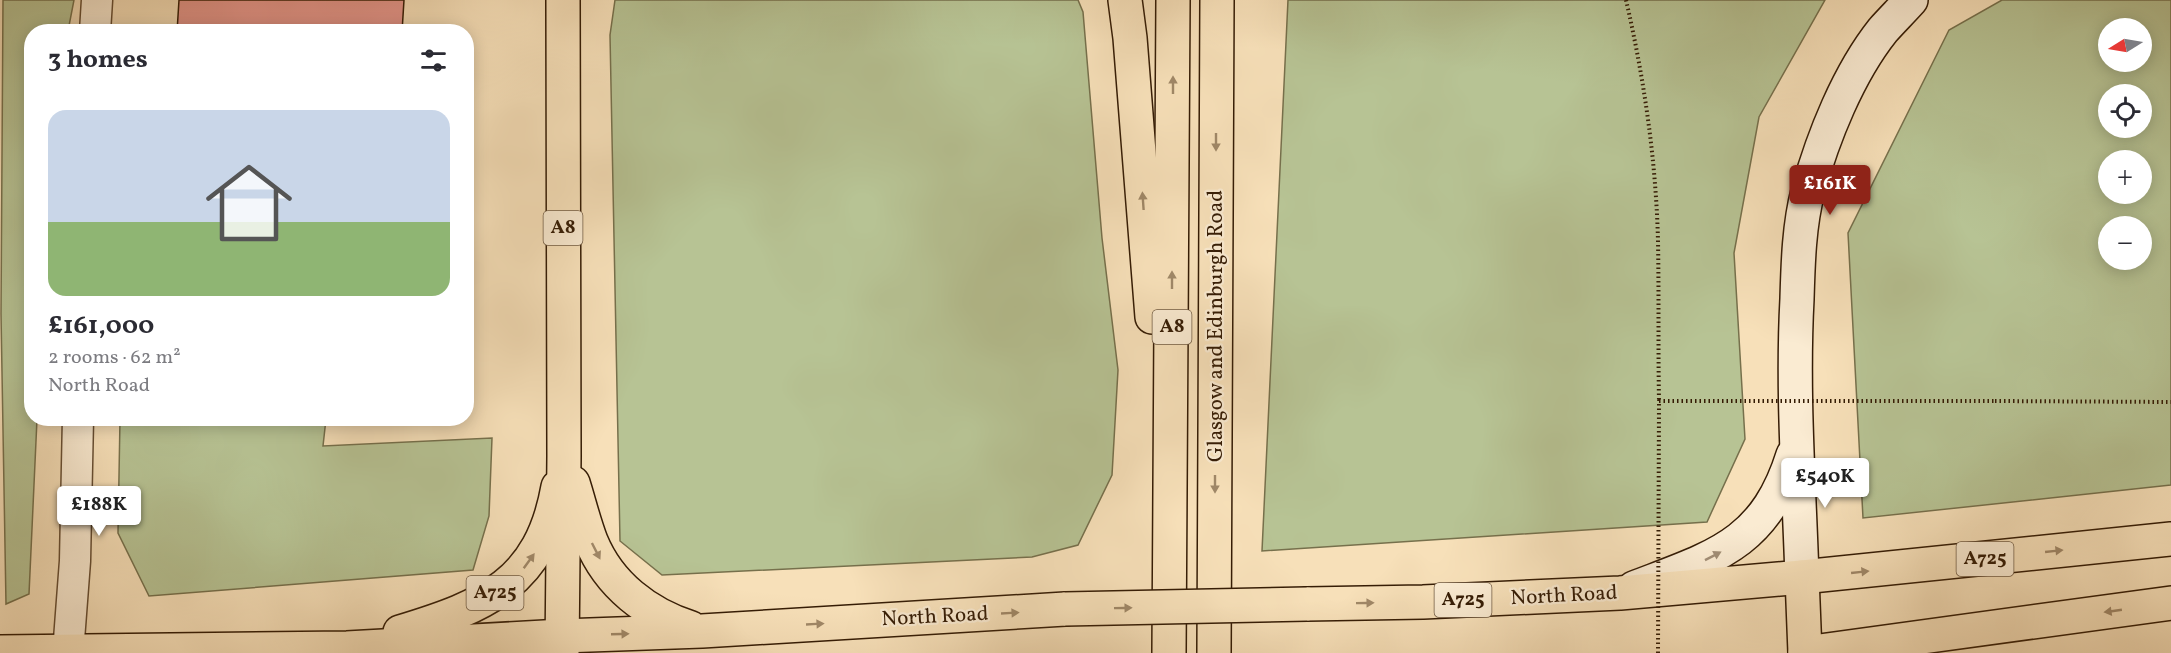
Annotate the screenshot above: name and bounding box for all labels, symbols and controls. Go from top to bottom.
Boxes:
north arrow [2098,18,2152,72]
map controls [2098,18,2152,270]
text: 3 homes [48,42,148,78]
icon: filters [417,44,450,77]
one-way arrow [1168,75,1178,94]
button: locate [2098,84,2152,138]
one-way arrow [1211,133,1221,152]
icon: home [195,149,303,257]
button: + [2098,150,2152,204]
pin: £161K [1788,165,1872,216]
text: £161K [1803,170,1857,198]
street label: Glasgow and Edinburgh Road [1202,190,1231,462]
one-way arrow [1138,191,1148,210]
road number: A8 [544,211,582,245]
button: − [2098,216,2152,270]
one-way arrow [1167,270,1177,289]
text: £161,000 [48,308,154,344]
road number: A8 [1152,310,1192,344]
text: 2 rooms · 62 m² [48,344,181,372]
text: North Road [48,372,150,400]
pin: £540K [1783,458,1867,509]
text: £540K [1795,463,1855,491]
one-way arrow [1210,475,1220,494]
pin: £188K [57,486,141,537]
text: £188K [71,491,127,519]
road number: A725 [1956,542,2014,576]
one-way arrow [591,543,601,560]
one-way arrow [2045,546,2064,556]
one-way arrow [1704,551,1722,561]
one-way arrow [523,554,535,570]
one-way arrow [1851,567,1870,577]
road number: A725 [466,576,524,610]
street label: North Road [1510,579,1618,613]
road number: A725 [1434,583,1492,617]
one-way arrow [1356,598,1375,608]
street label: North Road [881,600,989,634]
one-way arrow [1114,603,1133,613]
one-way arrow [2103,607,2122,616]
one-way arrow [1000,608,1019,617]
one-way arrow [805,620,824,629]
one-way arrow [611,629,630,638]

